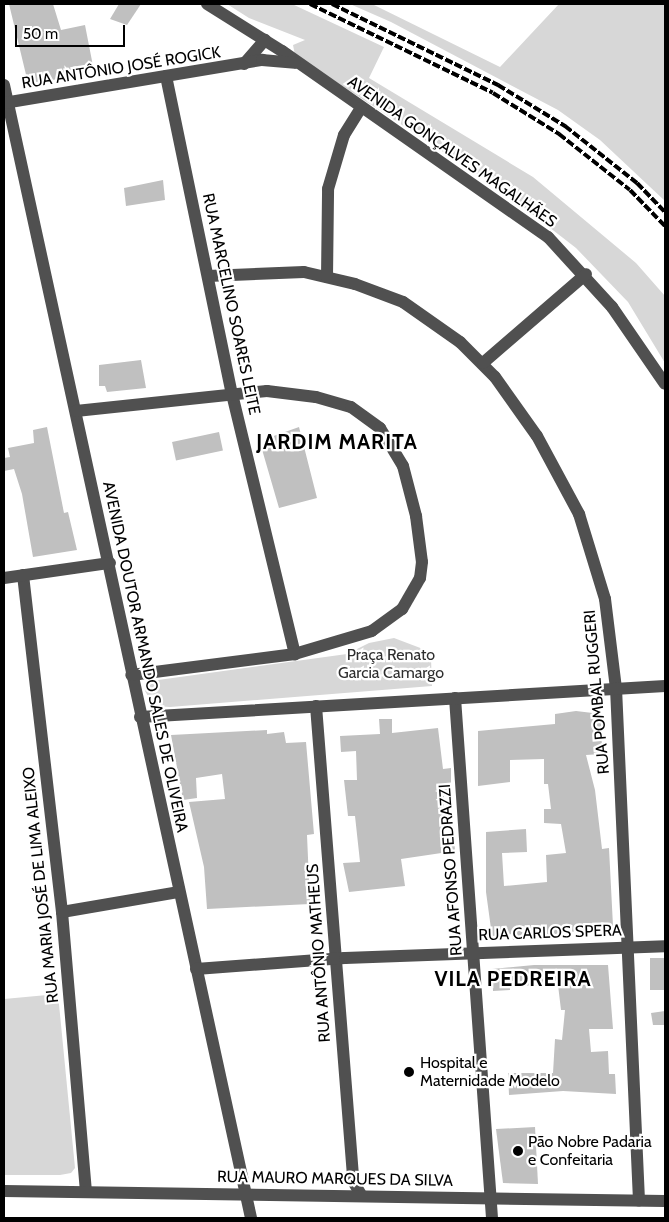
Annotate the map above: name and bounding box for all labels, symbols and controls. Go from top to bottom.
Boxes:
scale bar [18,15,128,47]
text: 50 m [23,25,58,43]
street label: RUA ANTÔNIO JOSÉ ROGICK [20,43,222,93]
street label: AVENIDA GONÇALVES MAGALHÃES [344,72,560,232]
street label: RUA MARCELINO SOARES LEITE [198,191,264,417]
district label: JARDIM MARITA [255,429,419,455]
street label: AVENIDA DOUTOR ARMANDO SALES DE OLIVEIRA [98,480,192,834]
street label: RUA POMBAL RUGGERI [580,609,614,775]
park label: Praça Renato Garcia Camargo [338,645,444,683]
street label: RUA MARIA JOSÉ DE LIMA ALEIXO [19,766,63,1004]
street label: RUA AFONSO PEDRAZZI [435,783,467,957]
street label: RUA ANTÔNIO MATHEUS [303,863,335,1043]
street label: RUA CARLOS SPERA [478,921,622,945]
district label: VILA PEDREIRA [433,966,593,992]
place label: Hospital e Maternidade Modelo [420,1053,560,1091]
marker: Hospital e Maternidade Modelo [402,1065,416,1079]
place label: Pão Nobre Padaria e Confeitaria [528,1132,652,1170]
marker: Pão Nobre Padaria e Confeitaria [512,1145,524,1157]
street label: RUA MAURO MARQUES DA SILVA [217,1167,453,1191]

